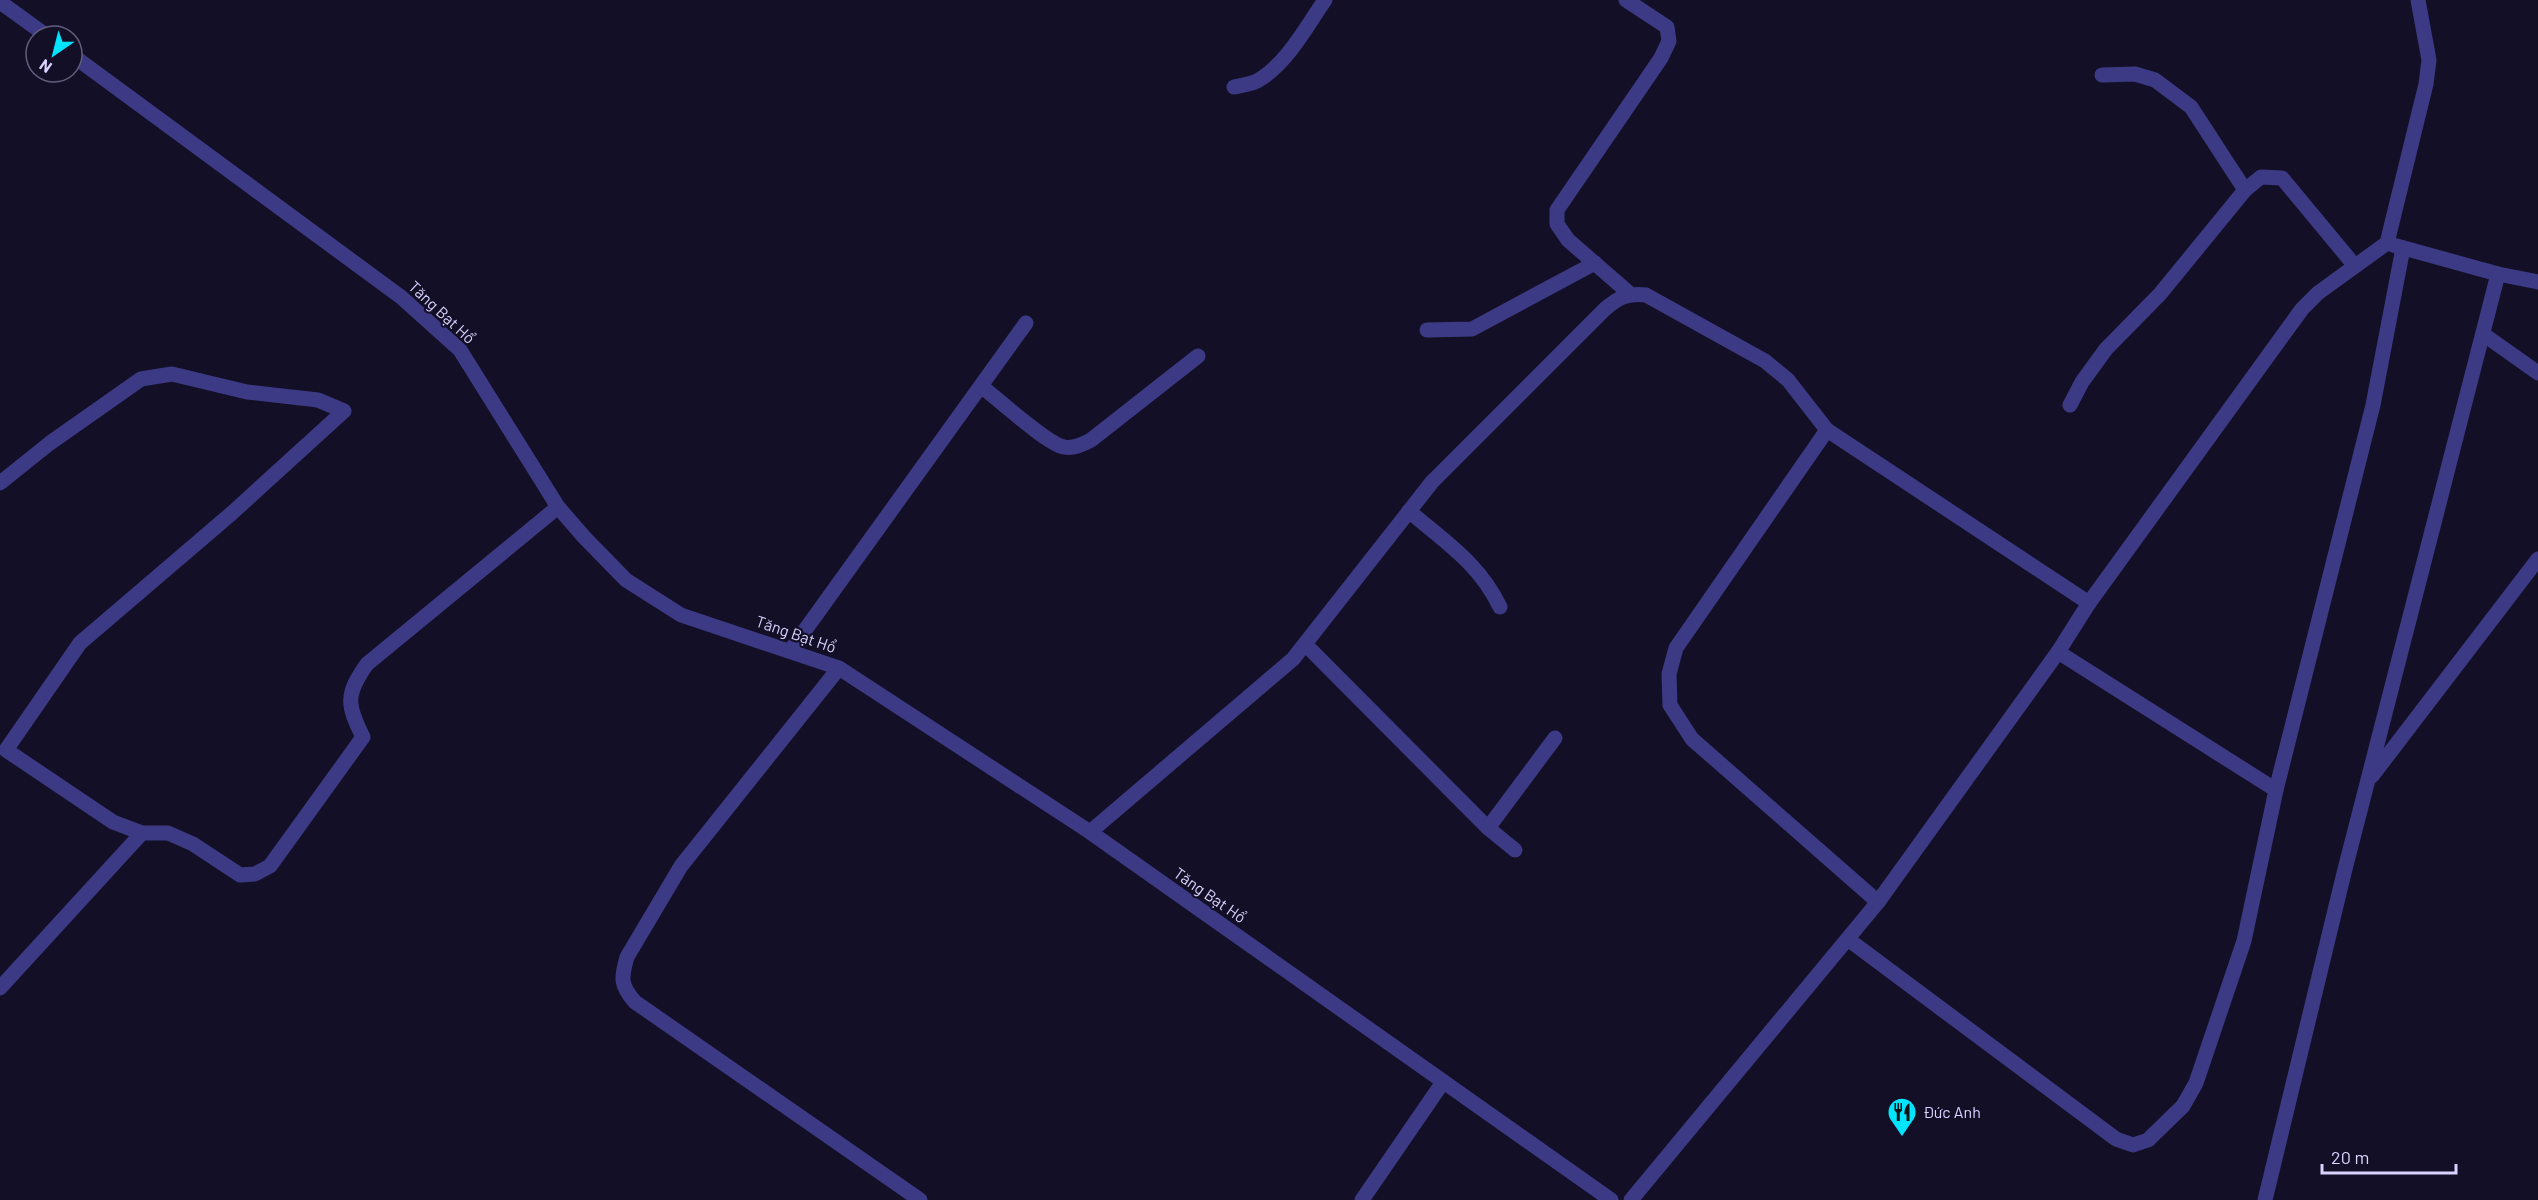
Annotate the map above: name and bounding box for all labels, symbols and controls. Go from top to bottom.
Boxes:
north arrow [24,24,84,84]
text: N [35,56,55,78]
street label: Tăng Bạt Hổ [405,276,479,347]
street label: Tăng Bạt Hổ [754,611,839,656]
street label: Tăng Bạt Hổ [1171,863,1250,926]
restaurant icon: Đức Anh [1886,1096,1918,1138]
place label: Đức Anh [1923,1102,1981,1121]
scale bar [2322,1137,2456,1175]
text: 20 m [2331,1146,2369,1168]

